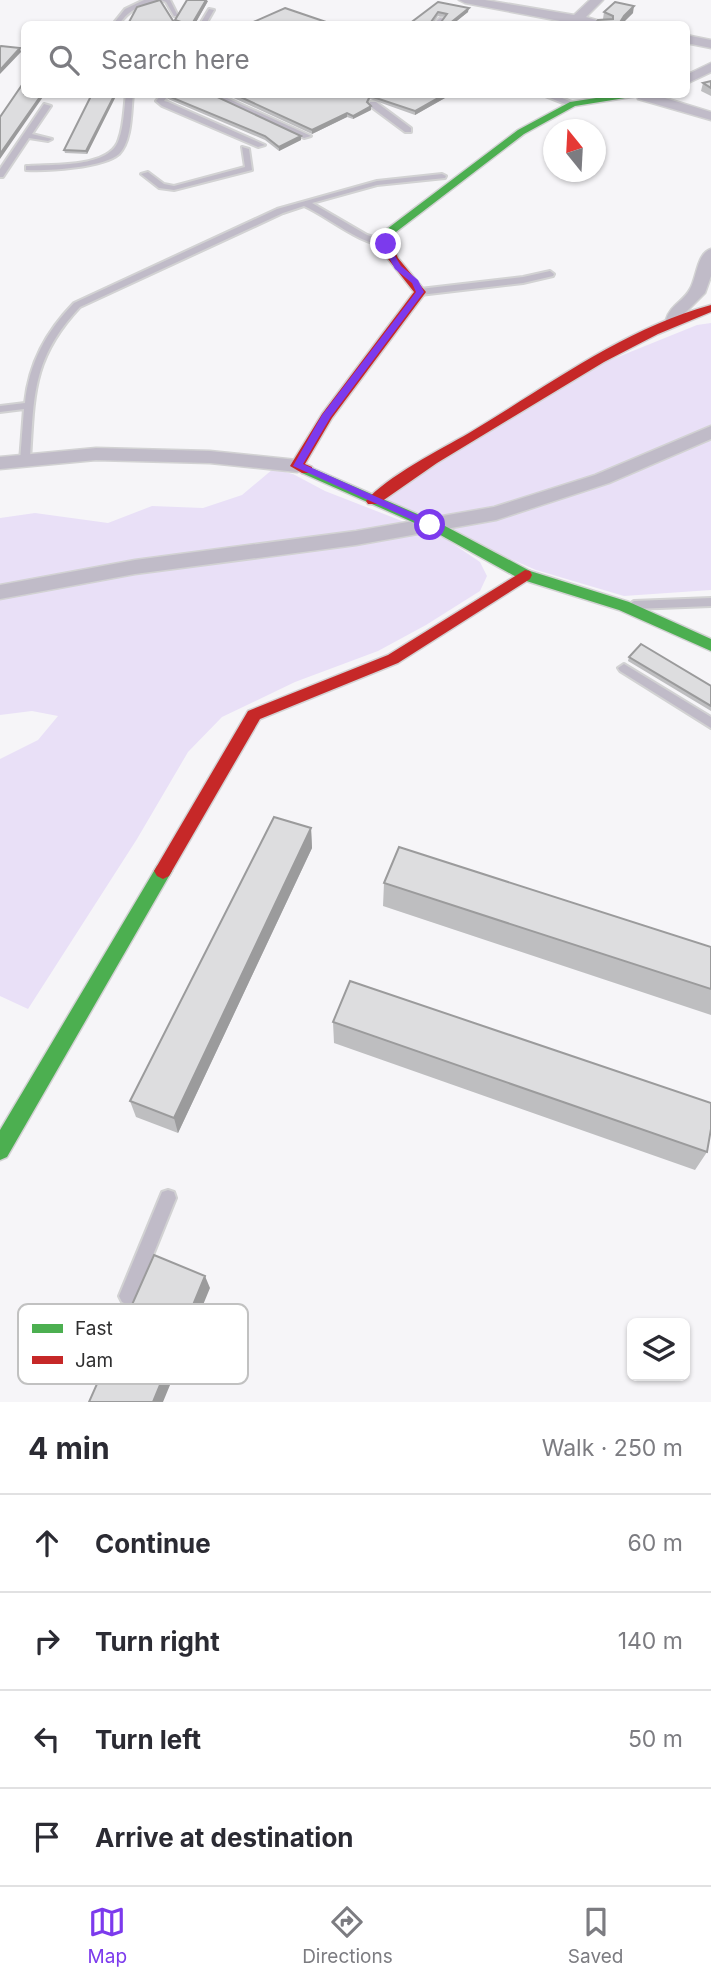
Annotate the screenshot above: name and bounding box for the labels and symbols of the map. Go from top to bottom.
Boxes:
north arrow [543,119,606,182]
route end [370,228,401,259]
route start [414,509,445,540]
legend [18,1304,248,1384]
text: Fast [75,1317,113,1340]
text: Jam [75,1349,113,1372]

